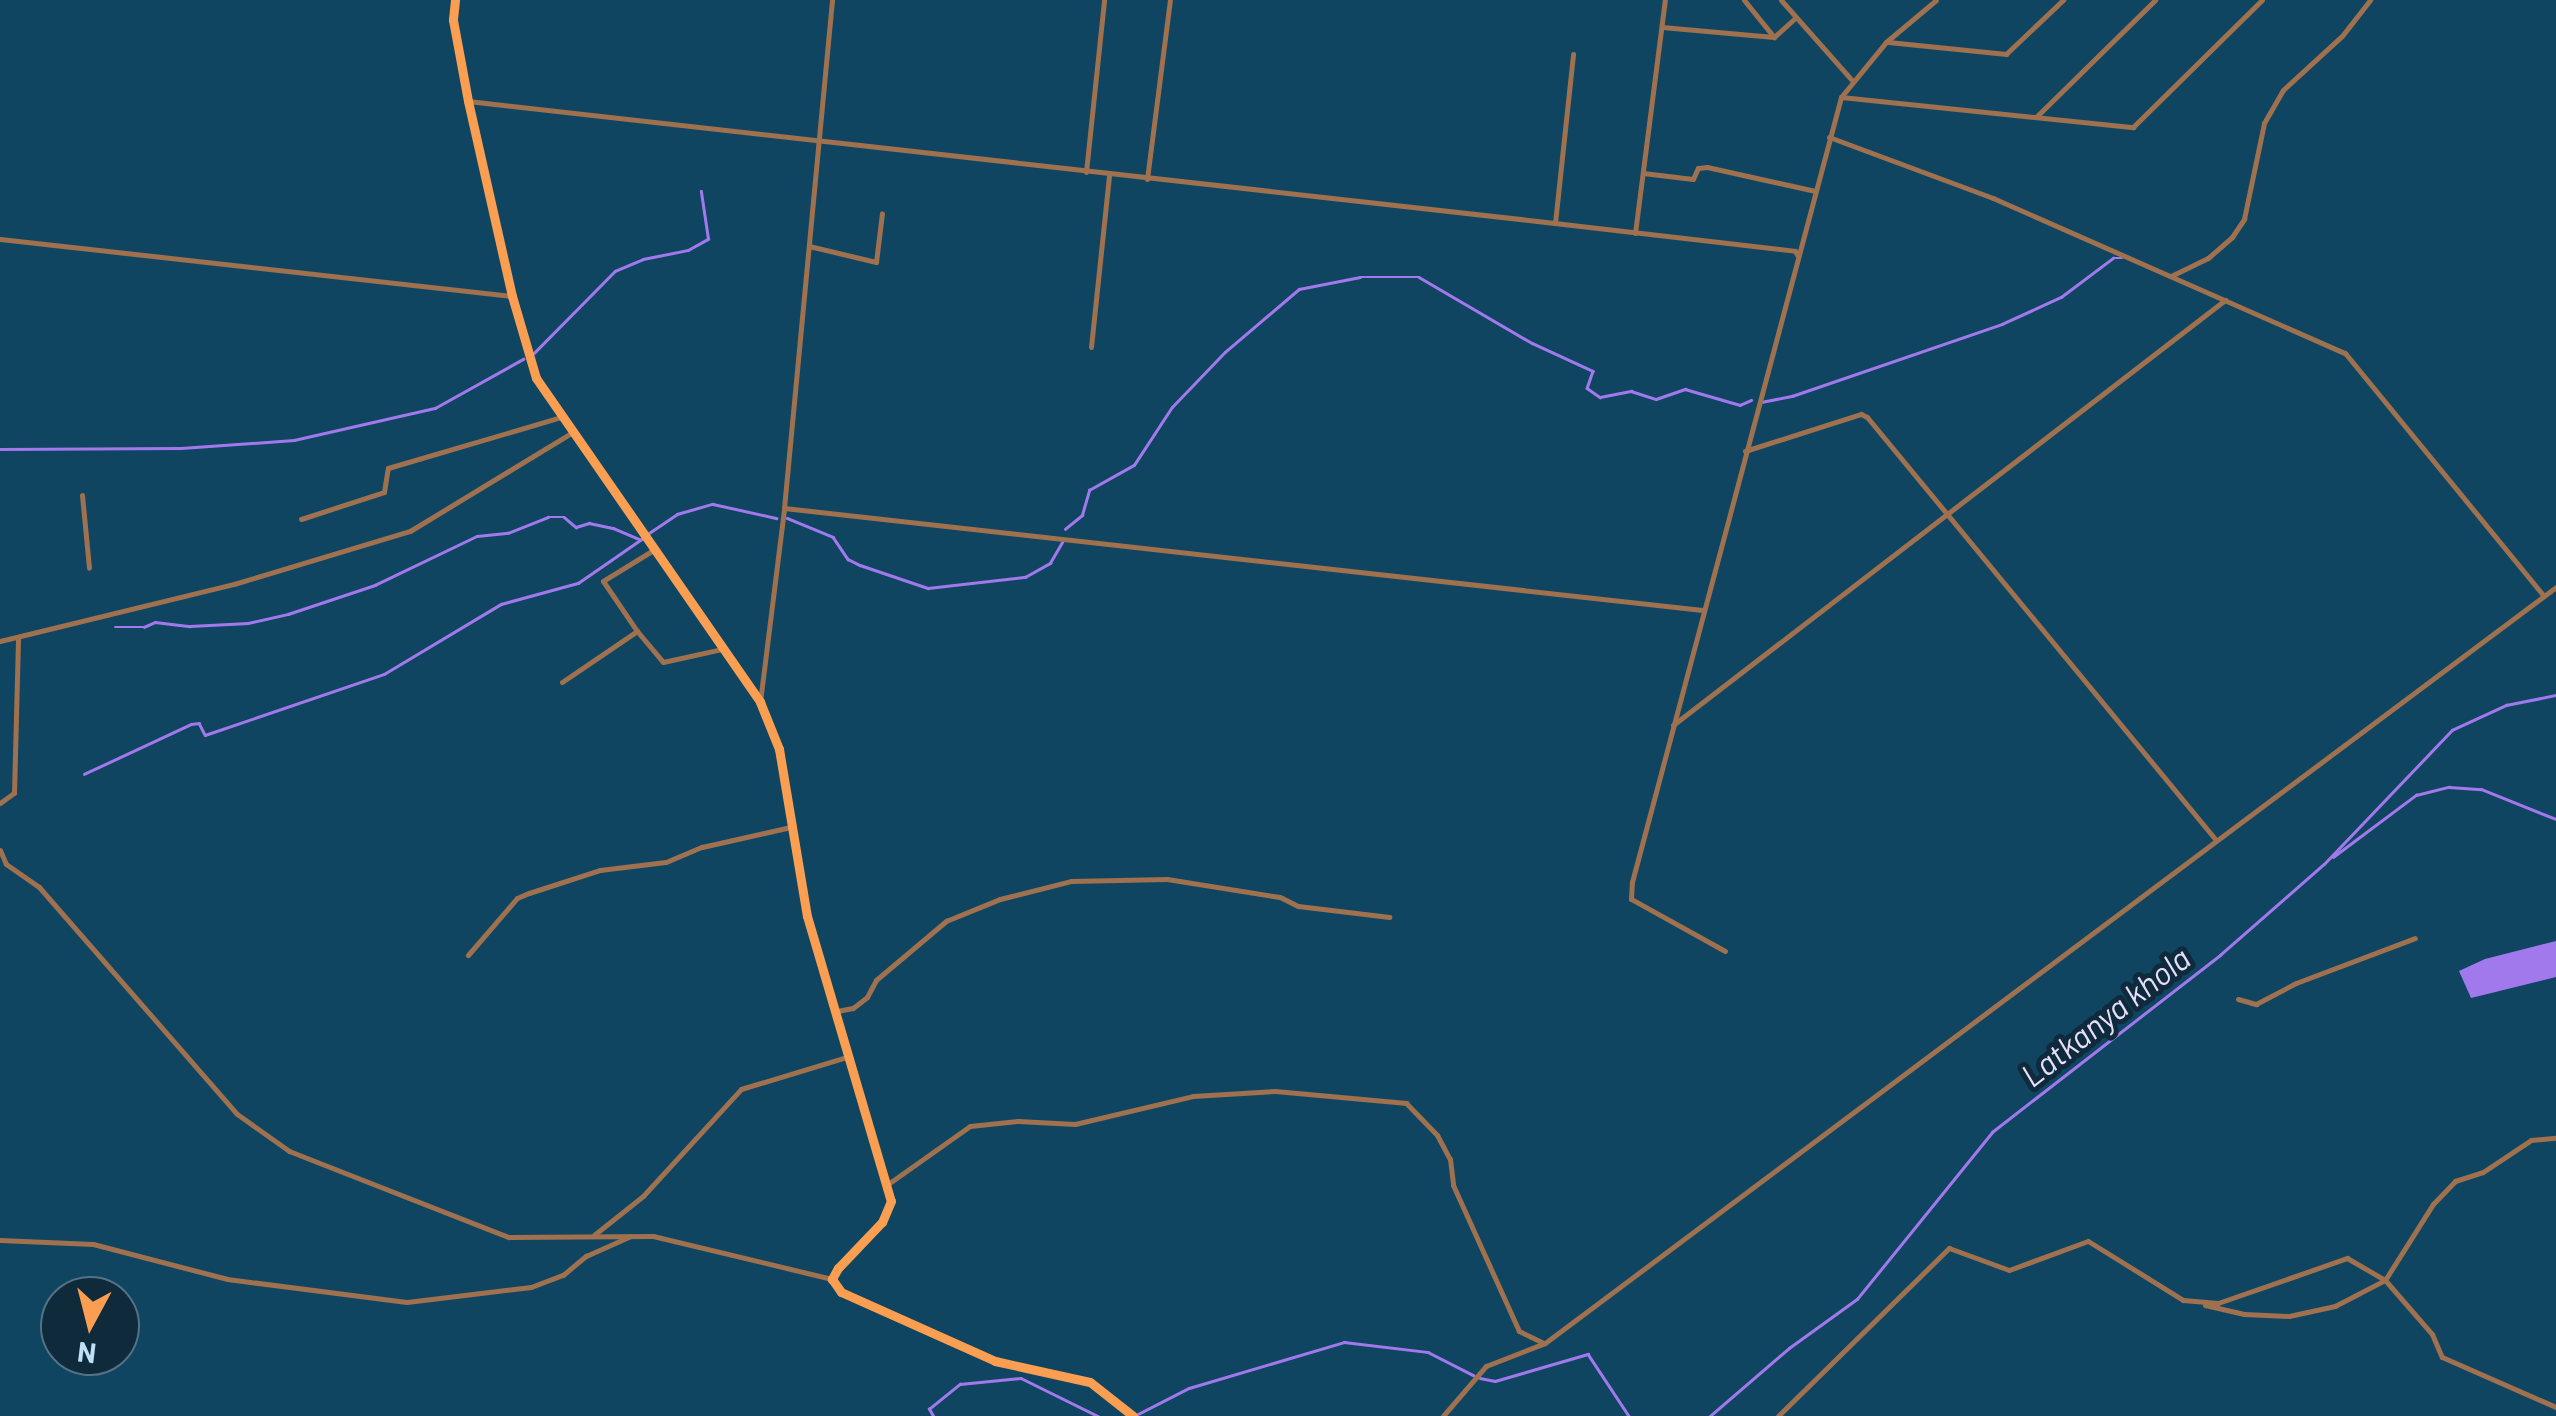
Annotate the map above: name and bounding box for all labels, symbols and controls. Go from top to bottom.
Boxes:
water label: Latkanya khola [2013,938,2197,1094]
north arrow [40,1276,140,1376]
text: N [75,1336,98,1372]

